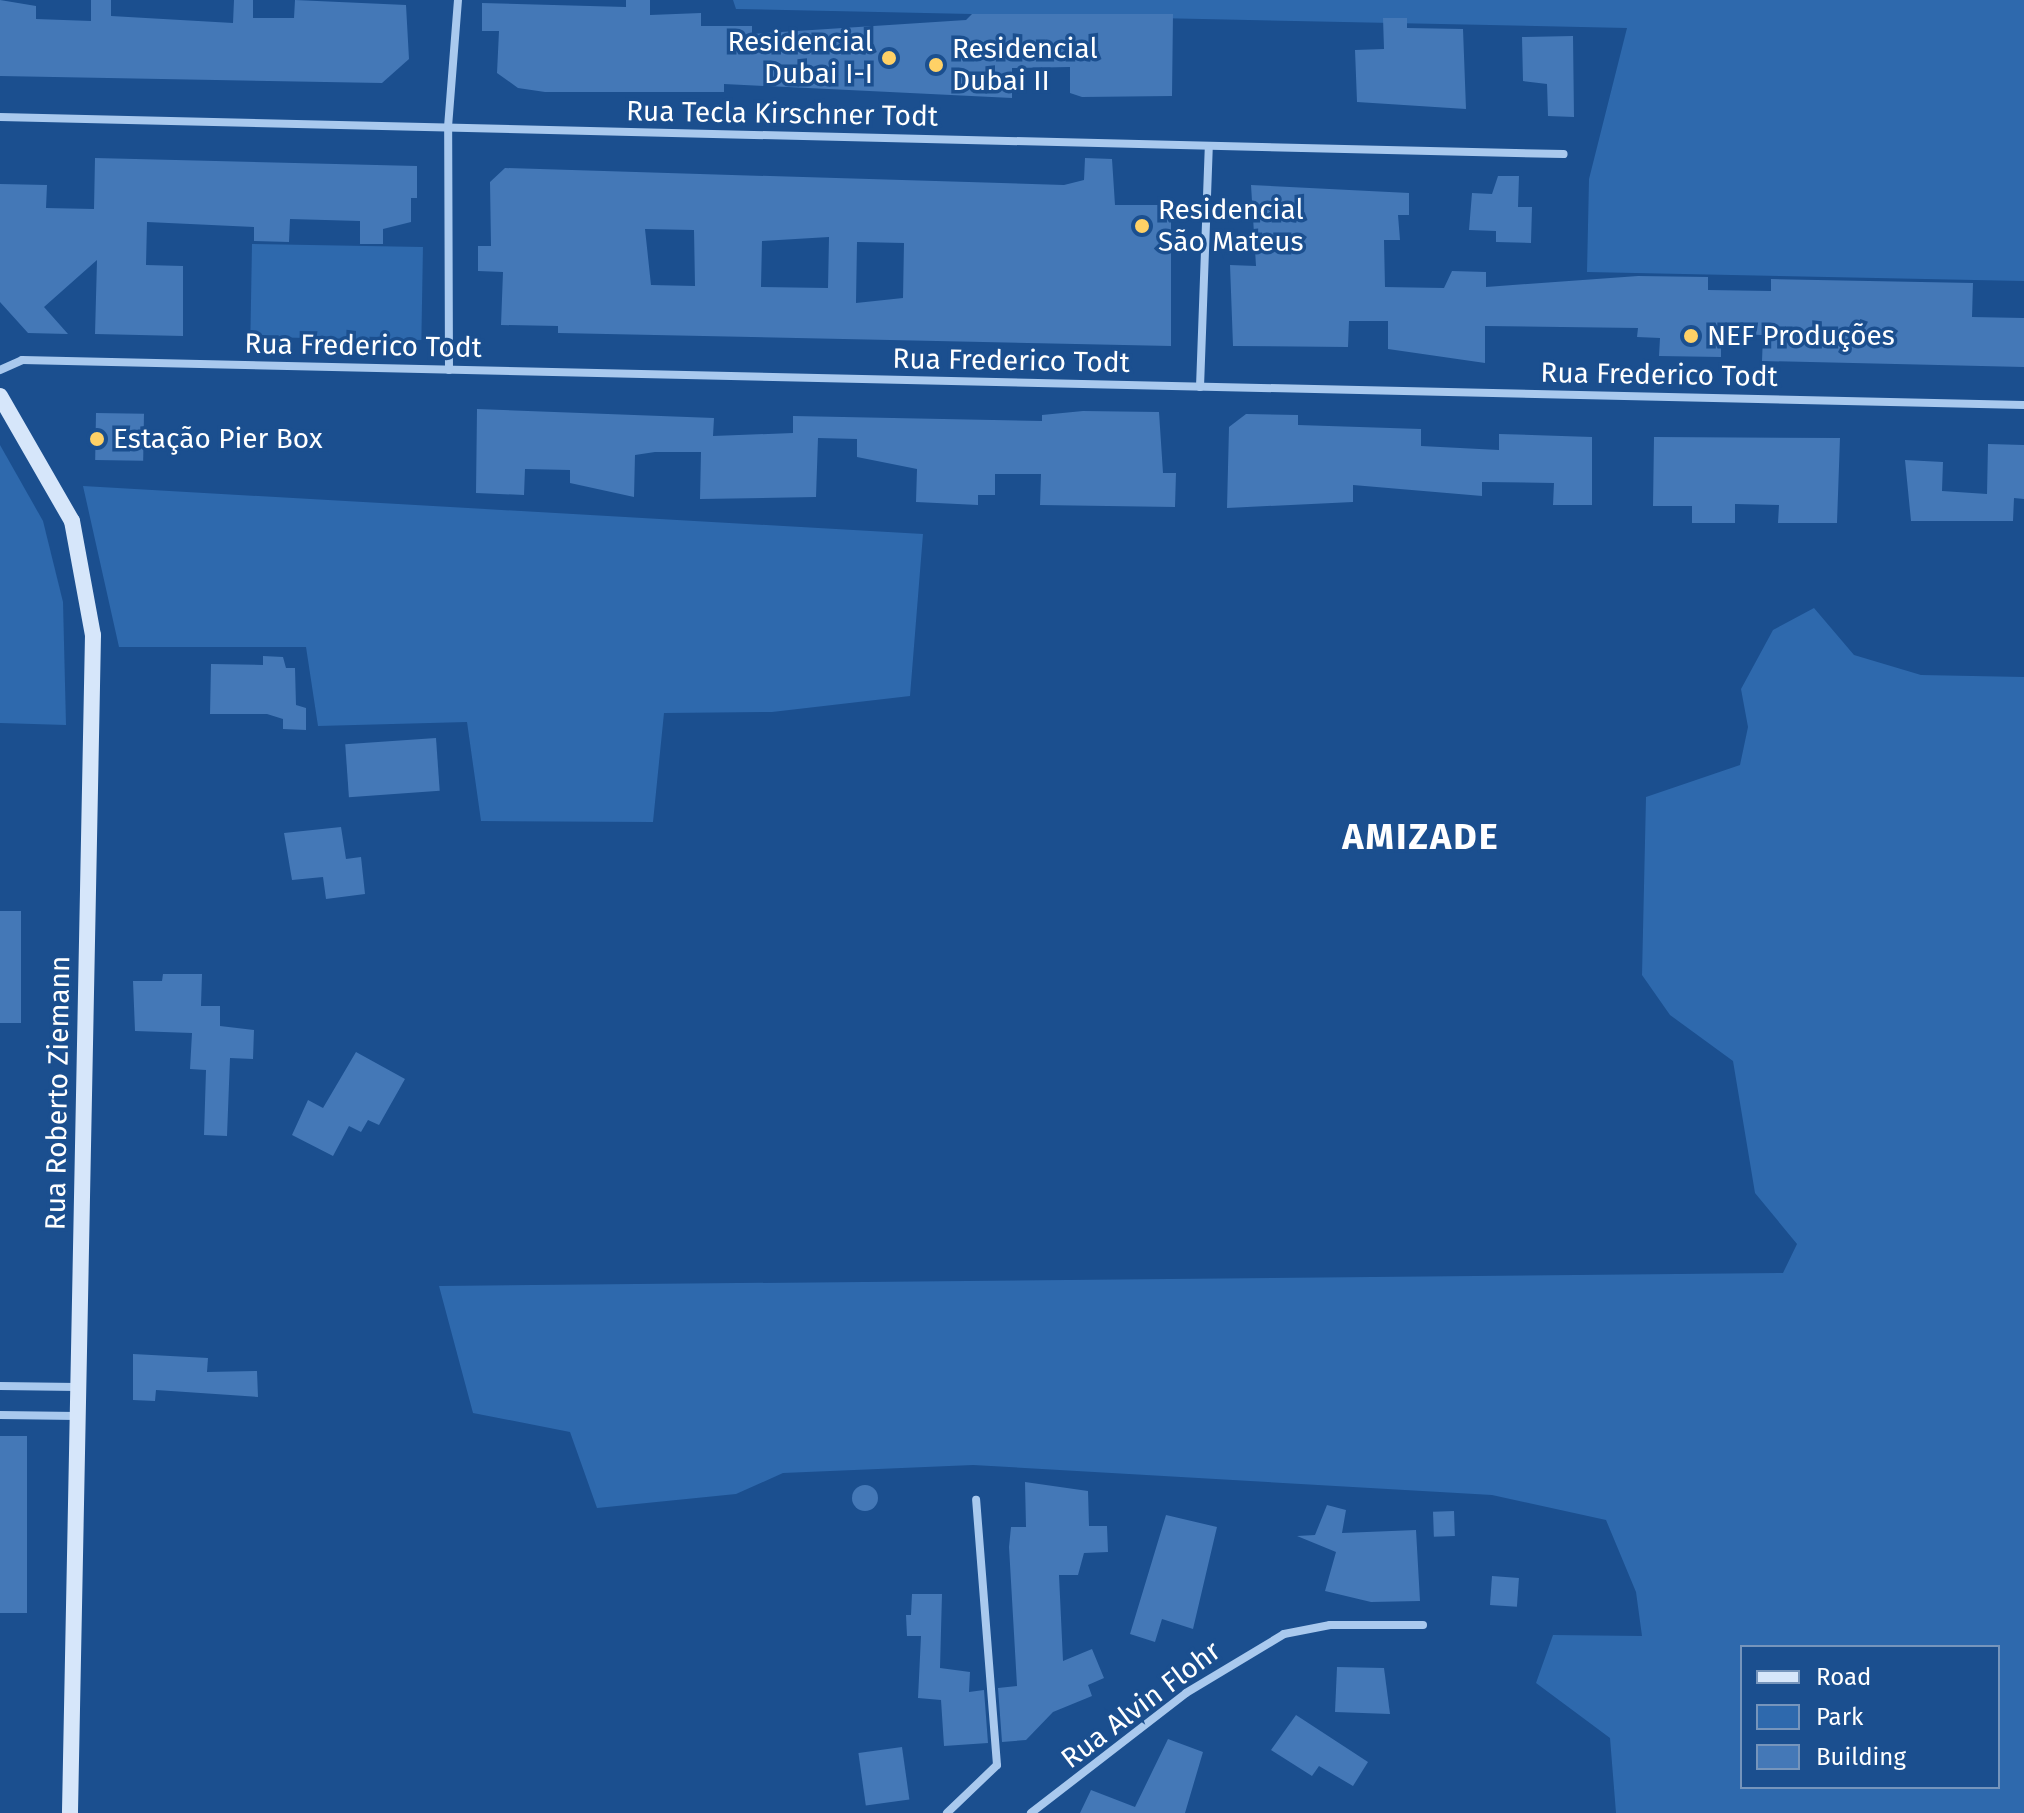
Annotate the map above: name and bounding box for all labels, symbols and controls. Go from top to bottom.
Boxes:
place label: Residencial Dubai I-I [727,25,873,91]
place label: Residencial Dubai II [952,32,1098,98]
marker: Residencial Dubai I-I [880,49,898,67]
marker: Residencial Dubai II [927,56,945,74]
street label: Rua Tecla Kirschner Todt [626,94,938,134]
place label: Residencial São Mateus [1158,193,1304,259]
marker: Residencial São Mateus [1133,217,1151,235]
place label: NEF Produções [1707,319,1895,353]
street label: Rua Frederico Todt [244,327,482,365]
marker: NEF Produções [1682,327,1700,345]
street label: Rua Frederico Todt [892,342,1130,380]
street label: Rua Frederico Todt [1540,356,1778,394]
place label: Estação Pier Box [113,422,323,456]
marker: Estação Pier Box [88,430,106,448]
district label: AMIZADE [1342,816,1500,860]
street label: Rua Roberto Ziemann [39,955,77,1231]
street label: Rua Alvin Flohr [1055,1634,1227,1776]
legend [1740,1645,2000,1789]
text: Road [1816,1663,1871,1691]
text: Park [1816,1703,1863,1731]
text: Building [1816,1743,1906,1771]

